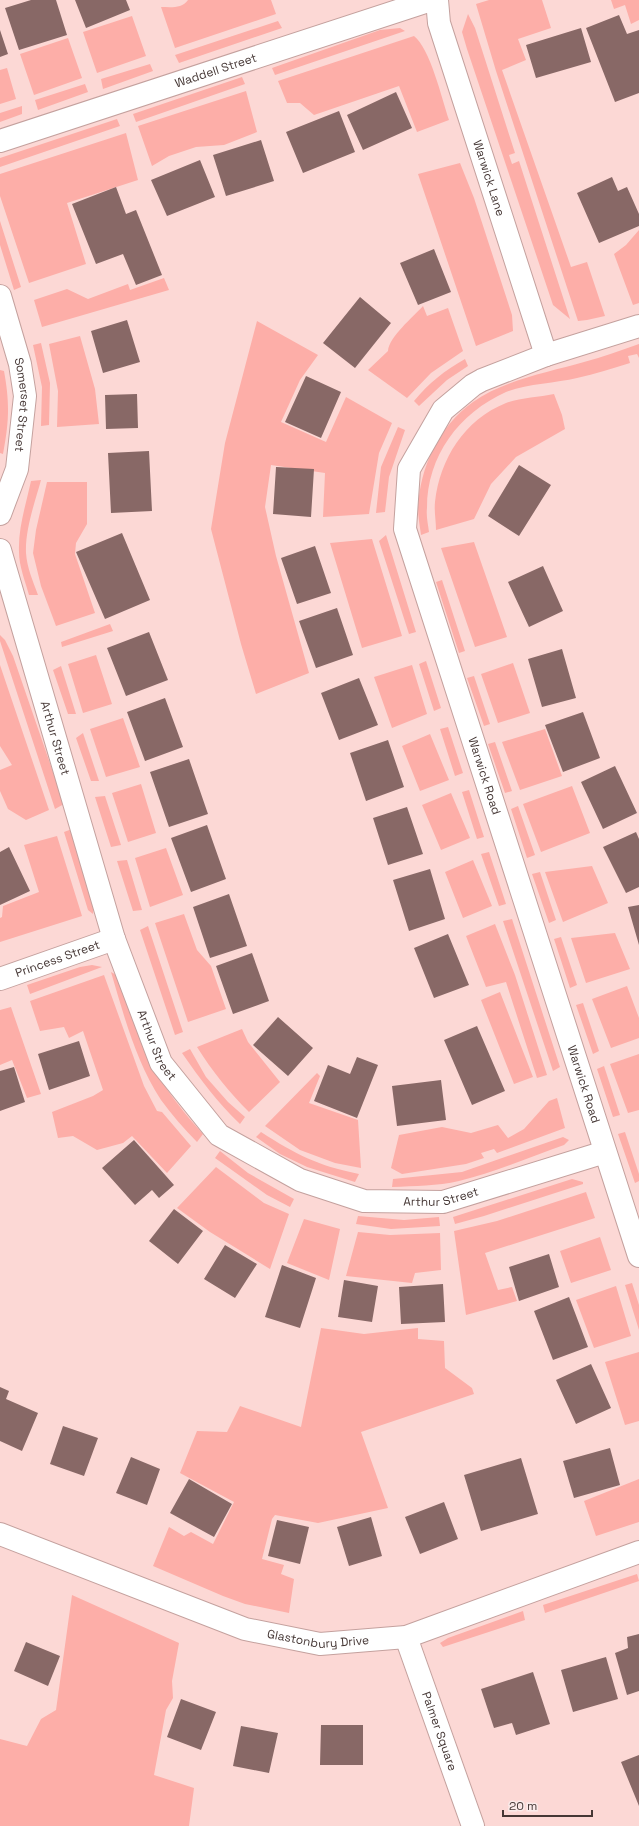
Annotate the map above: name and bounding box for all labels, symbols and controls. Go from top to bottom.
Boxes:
street label: Waddell Street [173,50,259,91]
street label: Warwick Lane [469,138,509,218]
street label: Somerset Street [11,356,33,453]
street label: Arthur Street [37,699,74,777]
street label: Warwick Road [464,735,504,817]
street label: Princess Street [13,937,102,981]
street label: Arthur Street [134,1008,180,1084]
street label: Warwick Road [564,1043,604,1125]
street label: Arthur Street [403,1183,481,1210]
street label: Glastonbury Drive [266,1626,370,1652]
street label: Palmer Square [418,1690,461,1773]
scale bar [503,1792,592,1818]
text: 20 m [509,1798,537,1814]

